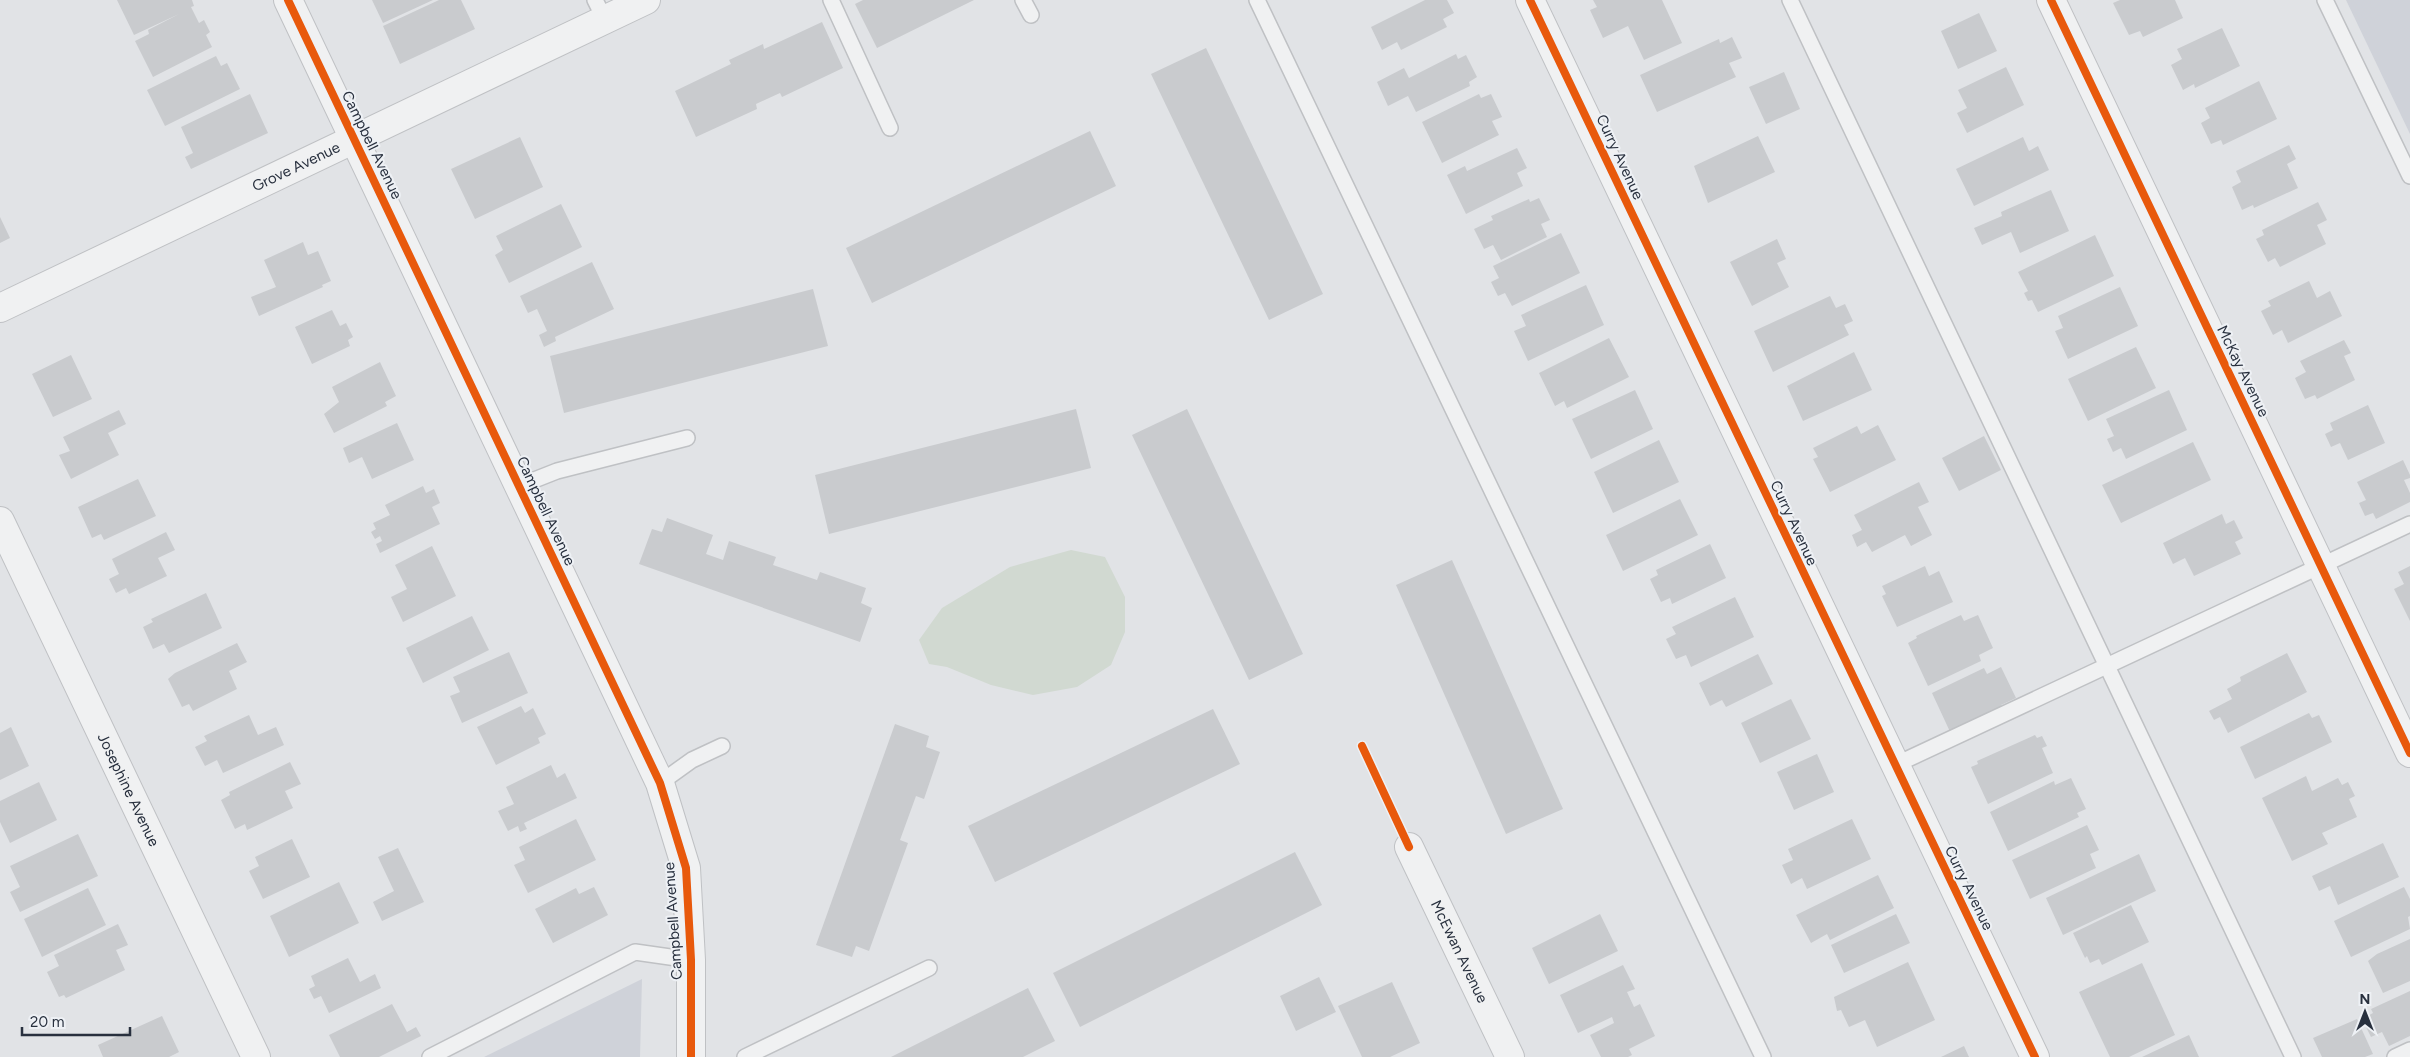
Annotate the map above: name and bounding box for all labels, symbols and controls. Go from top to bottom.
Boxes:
street label: Campbell Avenue [338,88,406,202]
street label: Curry Avenue [1592,112,1648,202]
street label: Grove Avenue [249,138,343,195]
street label: McKay Avenue [2213,322,2273,420]
street label: Campbell Avenue [513,454,579,568]
street label: Curry Avenue [1766,478,1822,568]
street label: Josephine Avenue [94,730,163,849]
street label: Curry Avenue [1941,843,1997,933]
street label: Campbell Avenue [660,861,686,981]
street label: McEwan Avenue [1427,897,1492,1006]
north arrow [2340,987,2390,1037]
text: N [2360,991,2370,1008]
scale bar [22,1004,130,1036]
text: 20 m [30,1013,64,1031]

